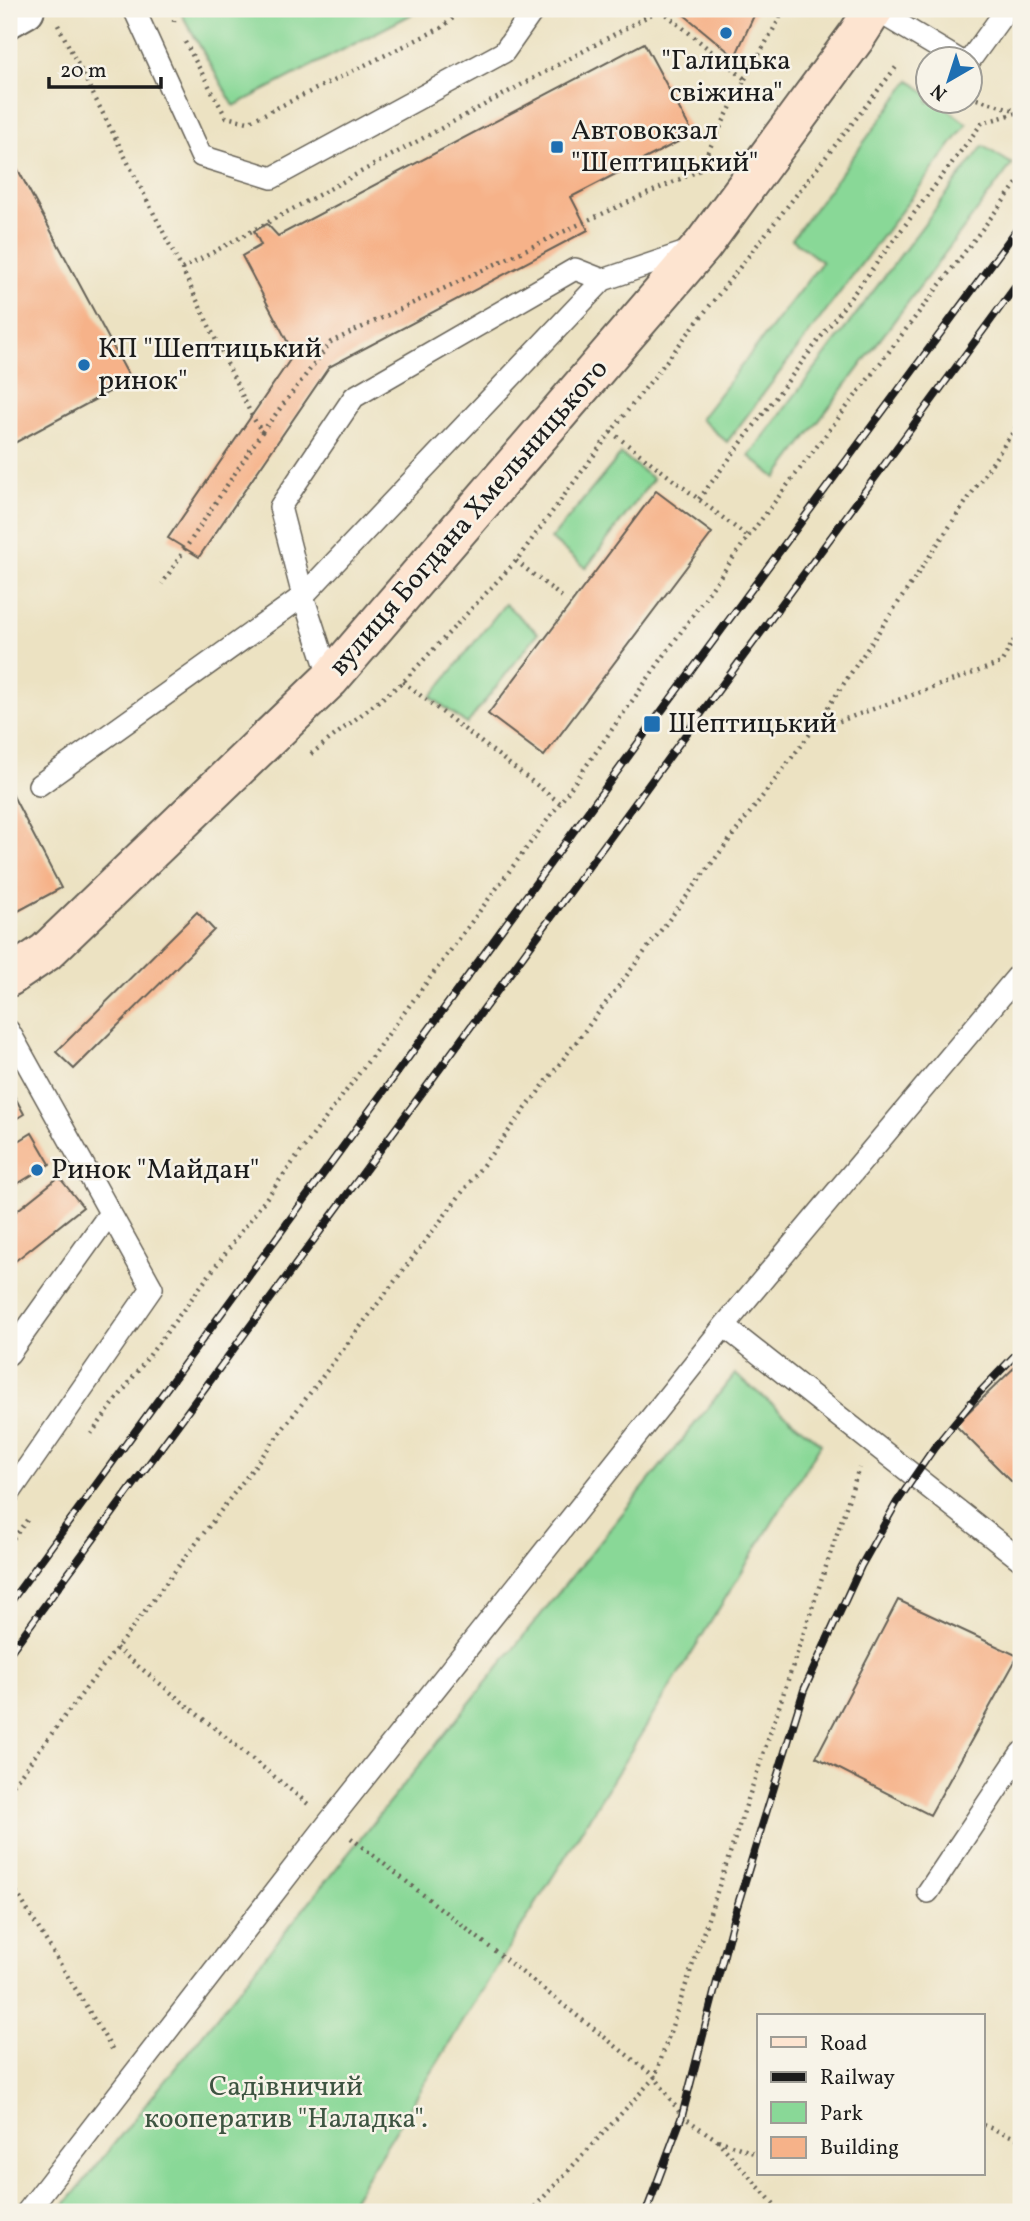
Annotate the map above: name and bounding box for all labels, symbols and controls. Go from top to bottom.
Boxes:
marker: "Галицька свіжина" [718,25,734,41]
place label: "Галицька свіжина" [661,42,791,113]
scale bar [49,46,161,90]
north arrow [914,46,984,116]
text: 20 m [60,57,106,86]
text: N [926,77,953,106]
place label: Автовокзал "Шептицький" [571,112,758,183]
marker: Автовокзал "Шептицький" [549,139,565,155]
place label: КП "Шептицький ринок" [98,330,322,401]
street label: вулиця Богдана Хмельницького [320,351,618,685]
marker: КП "Шептицький ринок" [76,357,92,373]
place label: Шептицький [668,705,837,744]
marker: Шептицький [642,714,662,734]
place label: Ринок "Майдан" [51,1151,259,1190]
marker: Ринок "Майдан" [29,1162,45,1178]
legend [757,2014,984,2176]
text: Road [820,2030,867,2059]
text: Railway [820,2064,896,2093]
park label: Садівничий кооператив "Наладка". [144,2068,428,2139]
text: Park [820,2100,863,2129]
text: Building [820,2134,899,2163]

